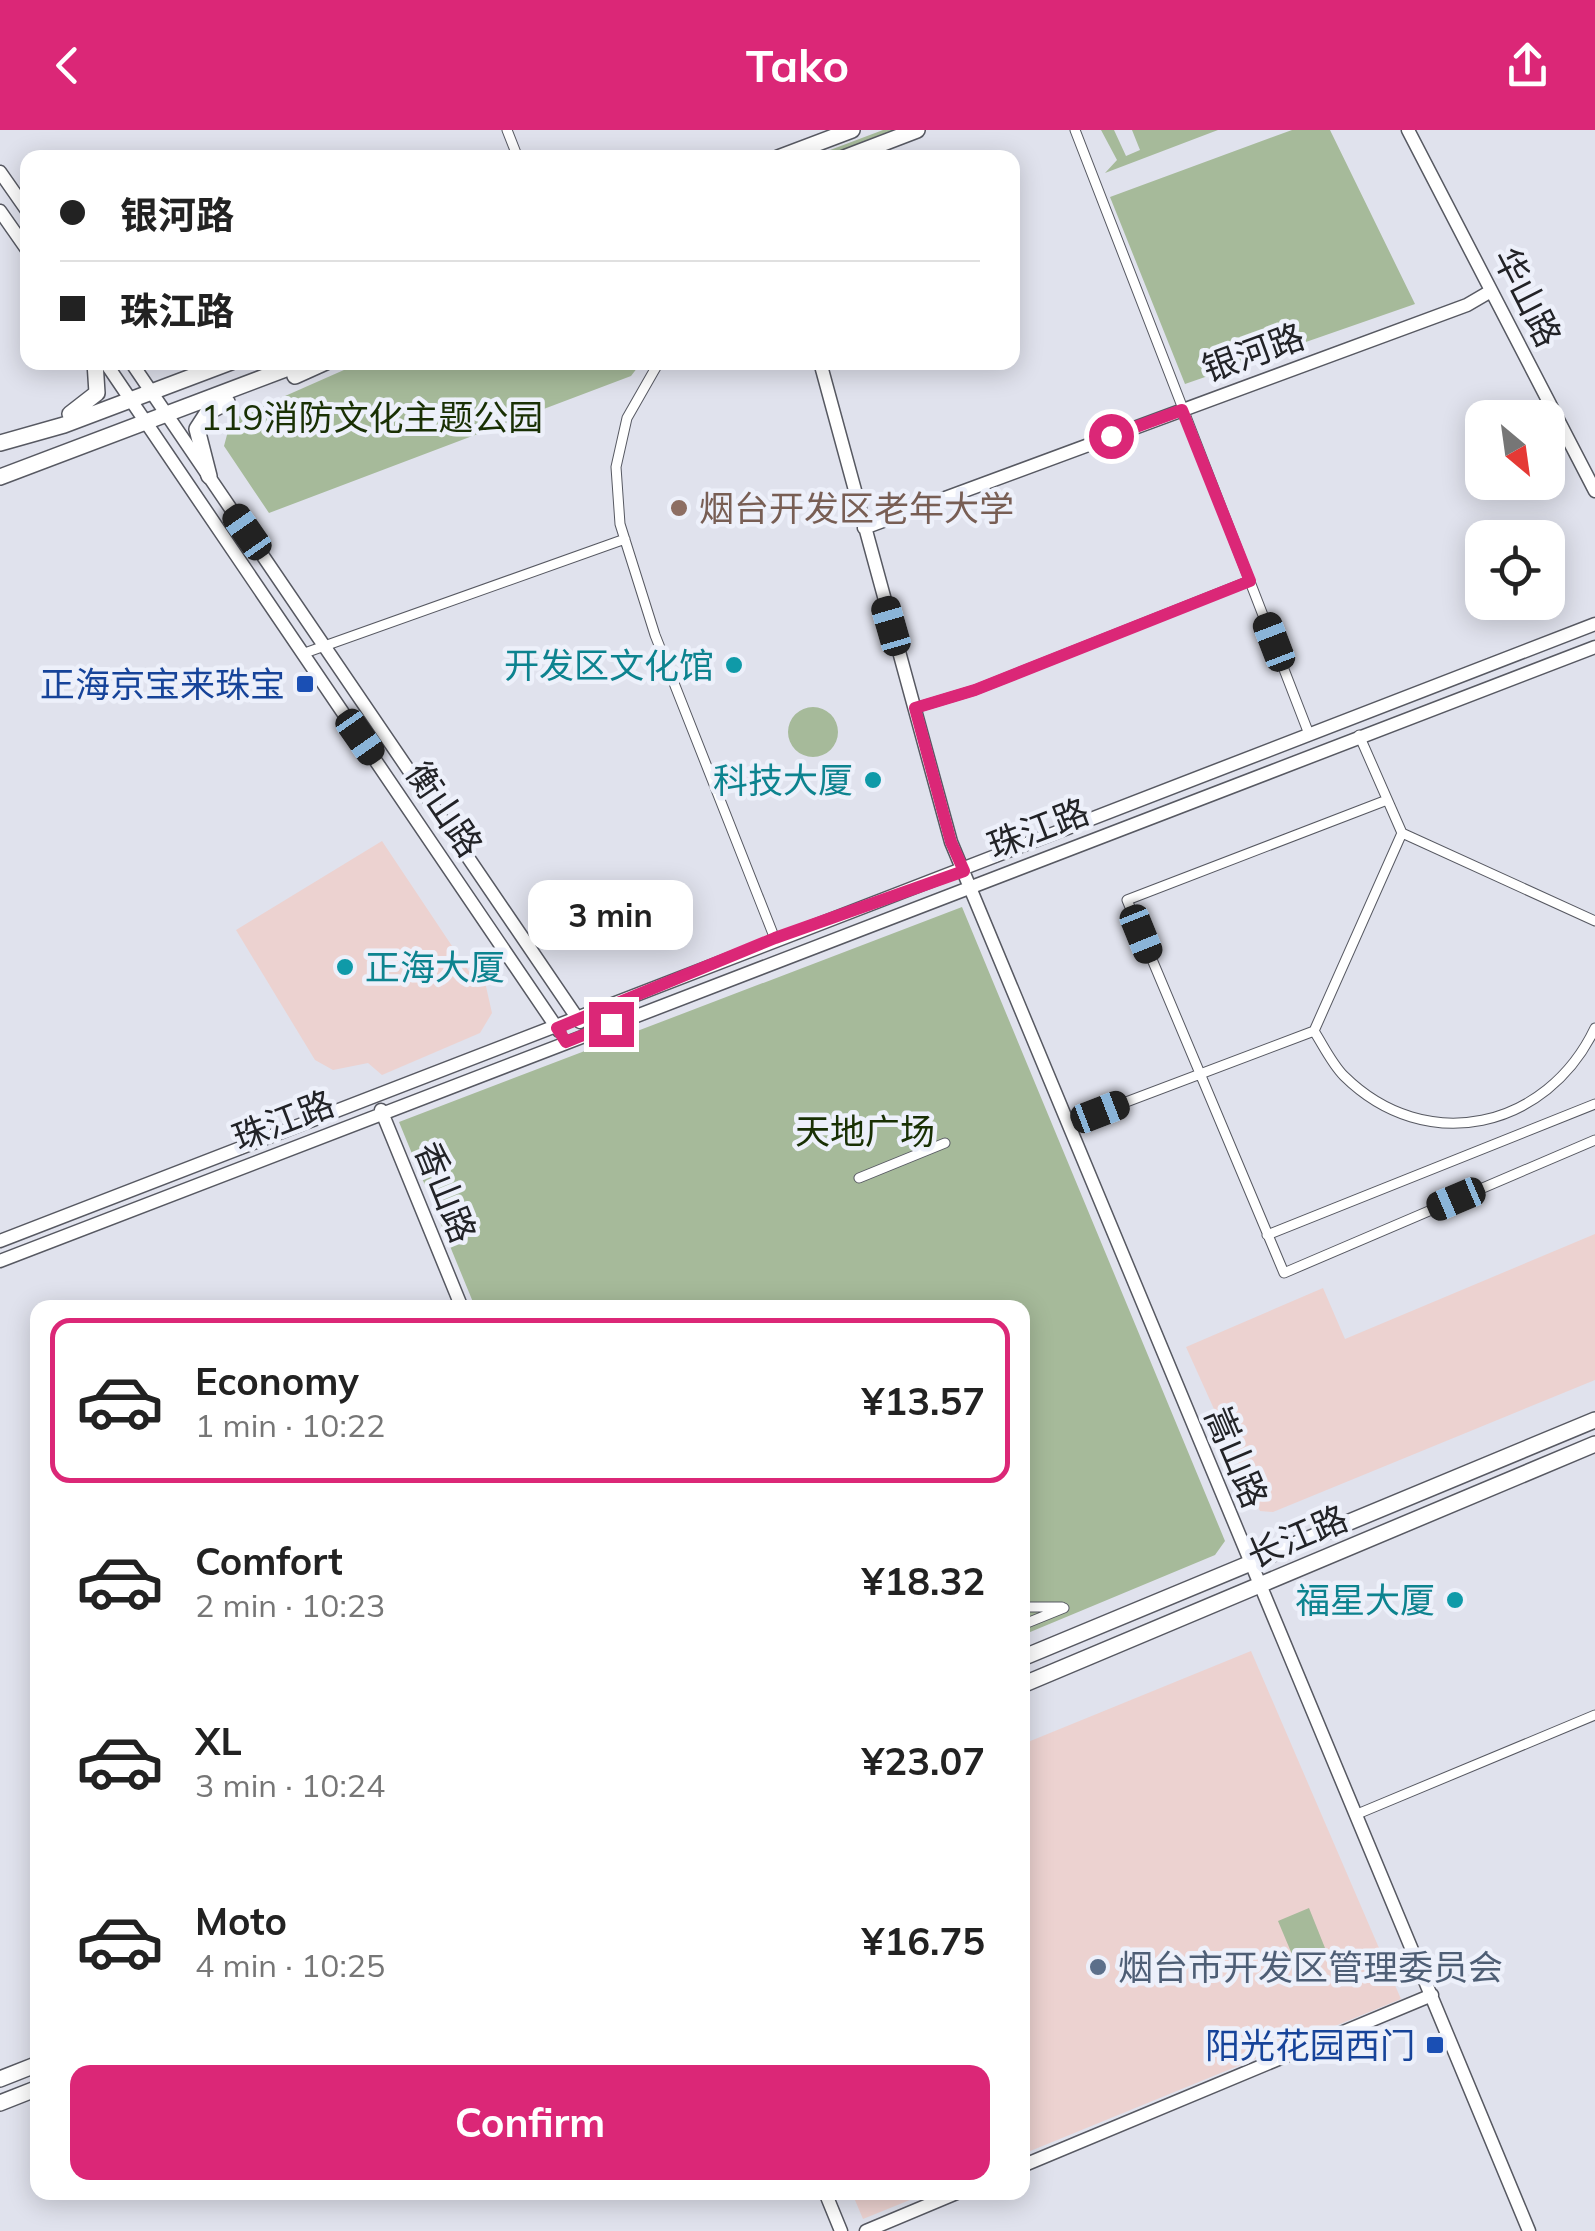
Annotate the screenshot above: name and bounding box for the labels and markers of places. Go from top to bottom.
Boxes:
place label: 烟台开发区老年大学 [699,486,1014,530]
marker: 烟台开发区老年大学 [668,497,690,519]
place label: 开发区文化馆 [504,643,714,687]
marker: 开发区文化馆 [723,654,745,676]
place label: 正海京宝来珠宝 [40,662,285,706]
marker: 正海京宝来珠宝 [294,673,316,695]
place label: 科技大厦 [713,758,853,802]
marker: 科技大厦 [862,769,884,791]
place label: 正海大厦 [365,945,505,989]
marker: 正海大厦 [334,956,356,978]
place label: 福星大厦 [1295,1578,1435,1622]
marker: 福星大厦 [1444,1589,1466,1611]
place label: 烟台市开发区管理委员会 [1118,1945,1503,1989]
marker: 烟台市开发区管理委员会 [1087,1956,1109,1978]
place label: 阳光花园西门 [1205,2023,1415,2067]
marker: 阳光花园西门 [1424,2034,1446,2056]

